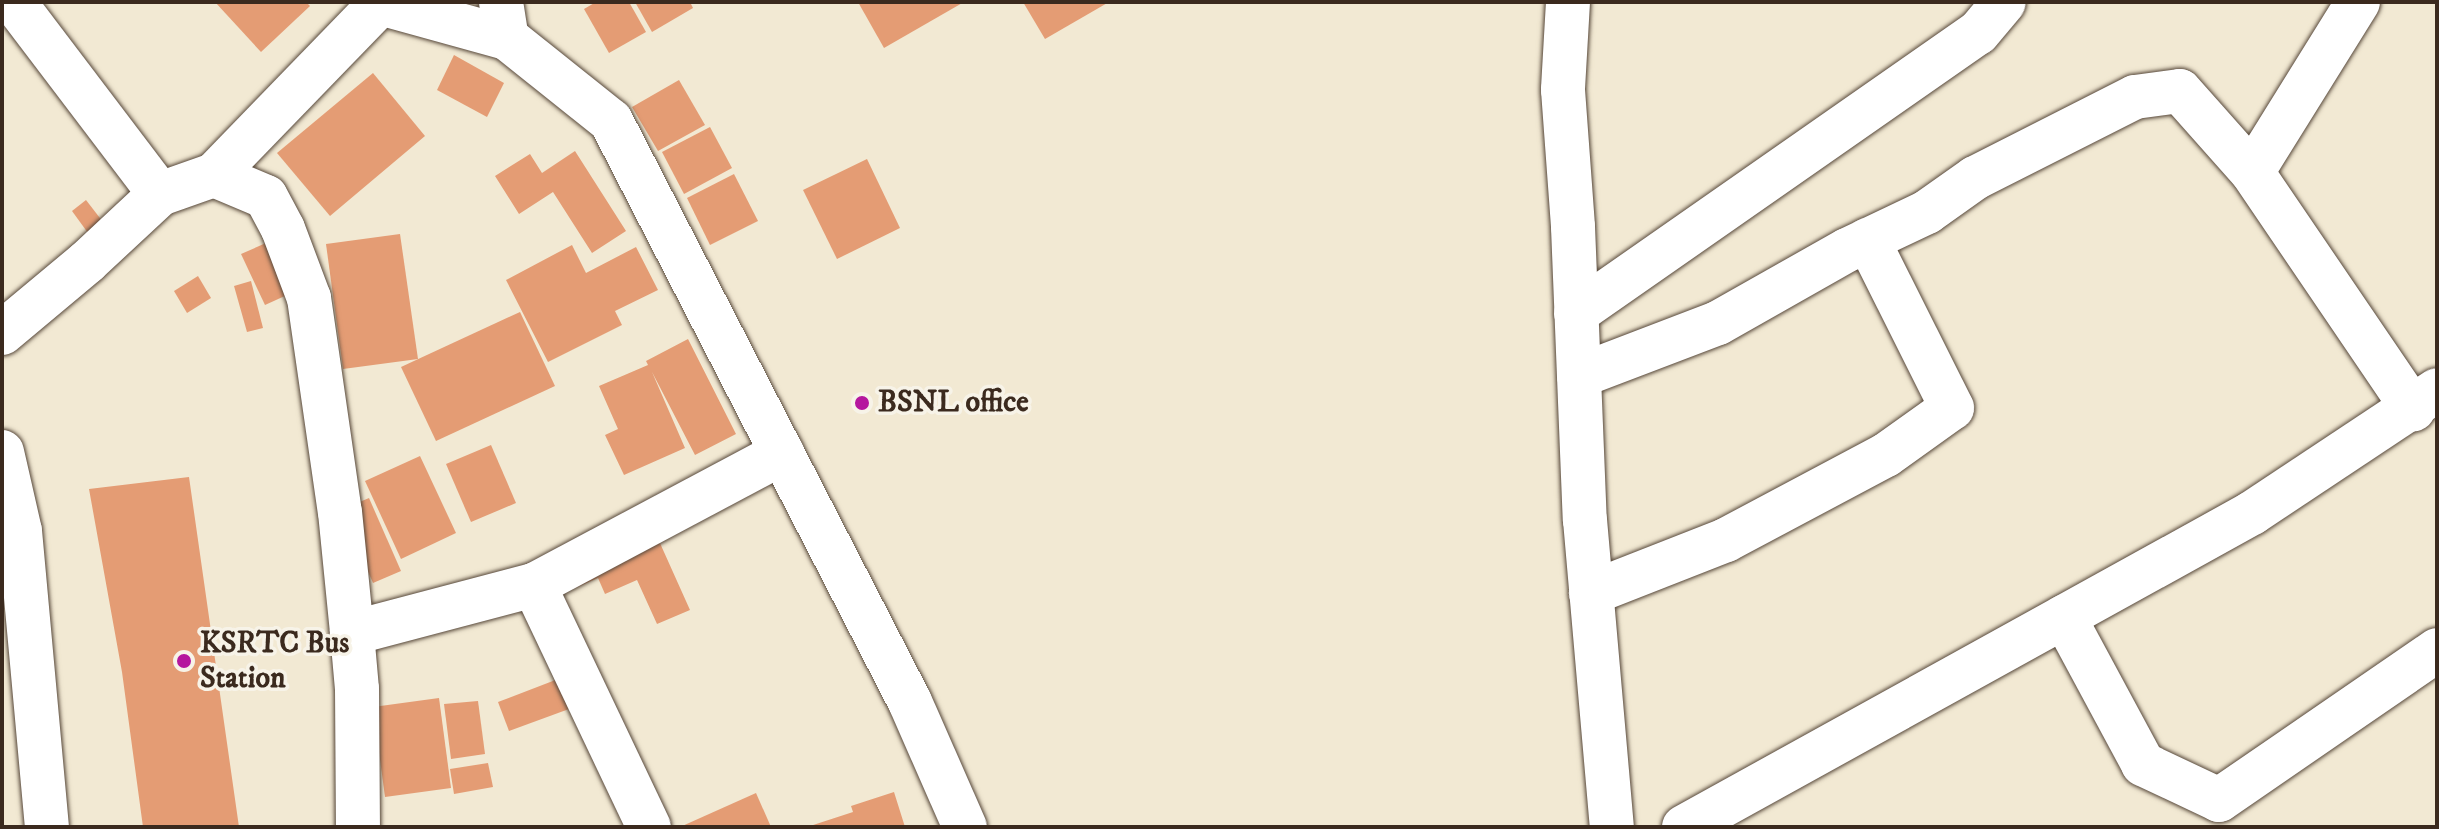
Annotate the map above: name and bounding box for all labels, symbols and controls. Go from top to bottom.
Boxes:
place label: BSNL office [878,385,1029,421]
marker: BSNL office [853,394,871,412]
place label: KSRTC Bus Station [200,626,349,696]
marker: KSRTC Bus Station [175,652,193,670]

